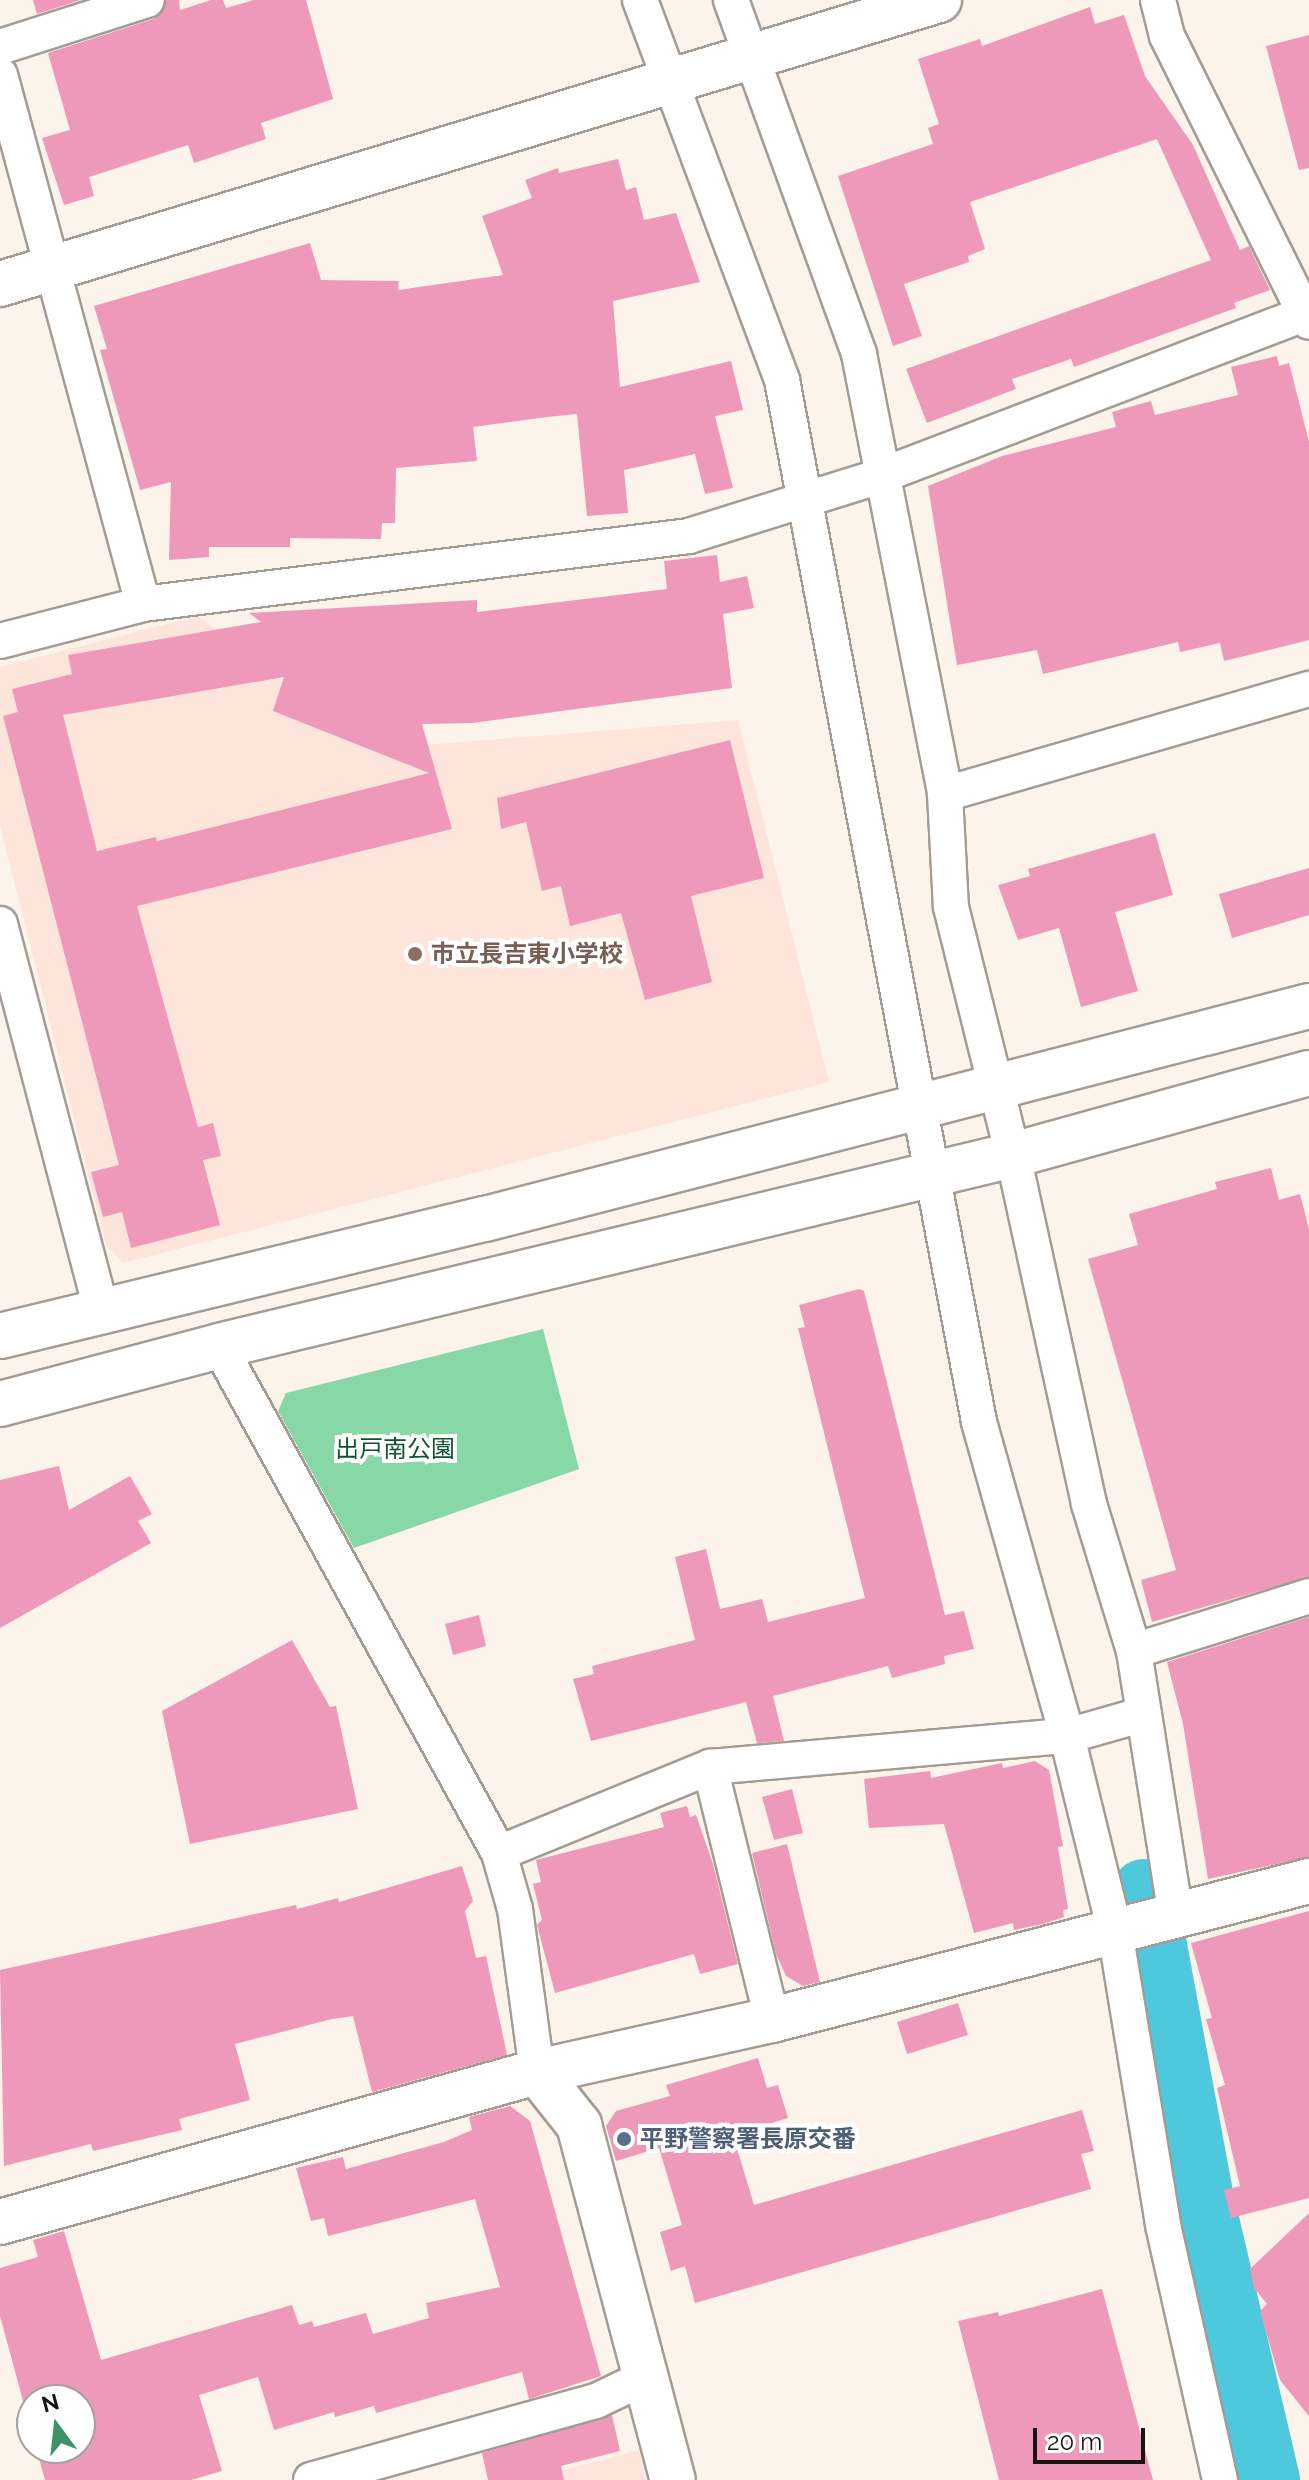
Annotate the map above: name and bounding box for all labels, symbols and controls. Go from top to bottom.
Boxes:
place label: 市立長吉東小学校 [431,940,623,968]
marker: 市立長吉東小学校 [406,945,424,963]
park label: 出戸南公園 [335,1435,455,1463]
place label: 平野警察署長原交番 [640,2125,856,2153]
marker: 平野警察署長原交番 [615,2130,633,2148]
north arrow [16,2384,96,2464]
text: N [39,2388,62,2417]
scale bar [1037,2412,1149,2462]
text: 20 m [1047,2427,1102,2456]

